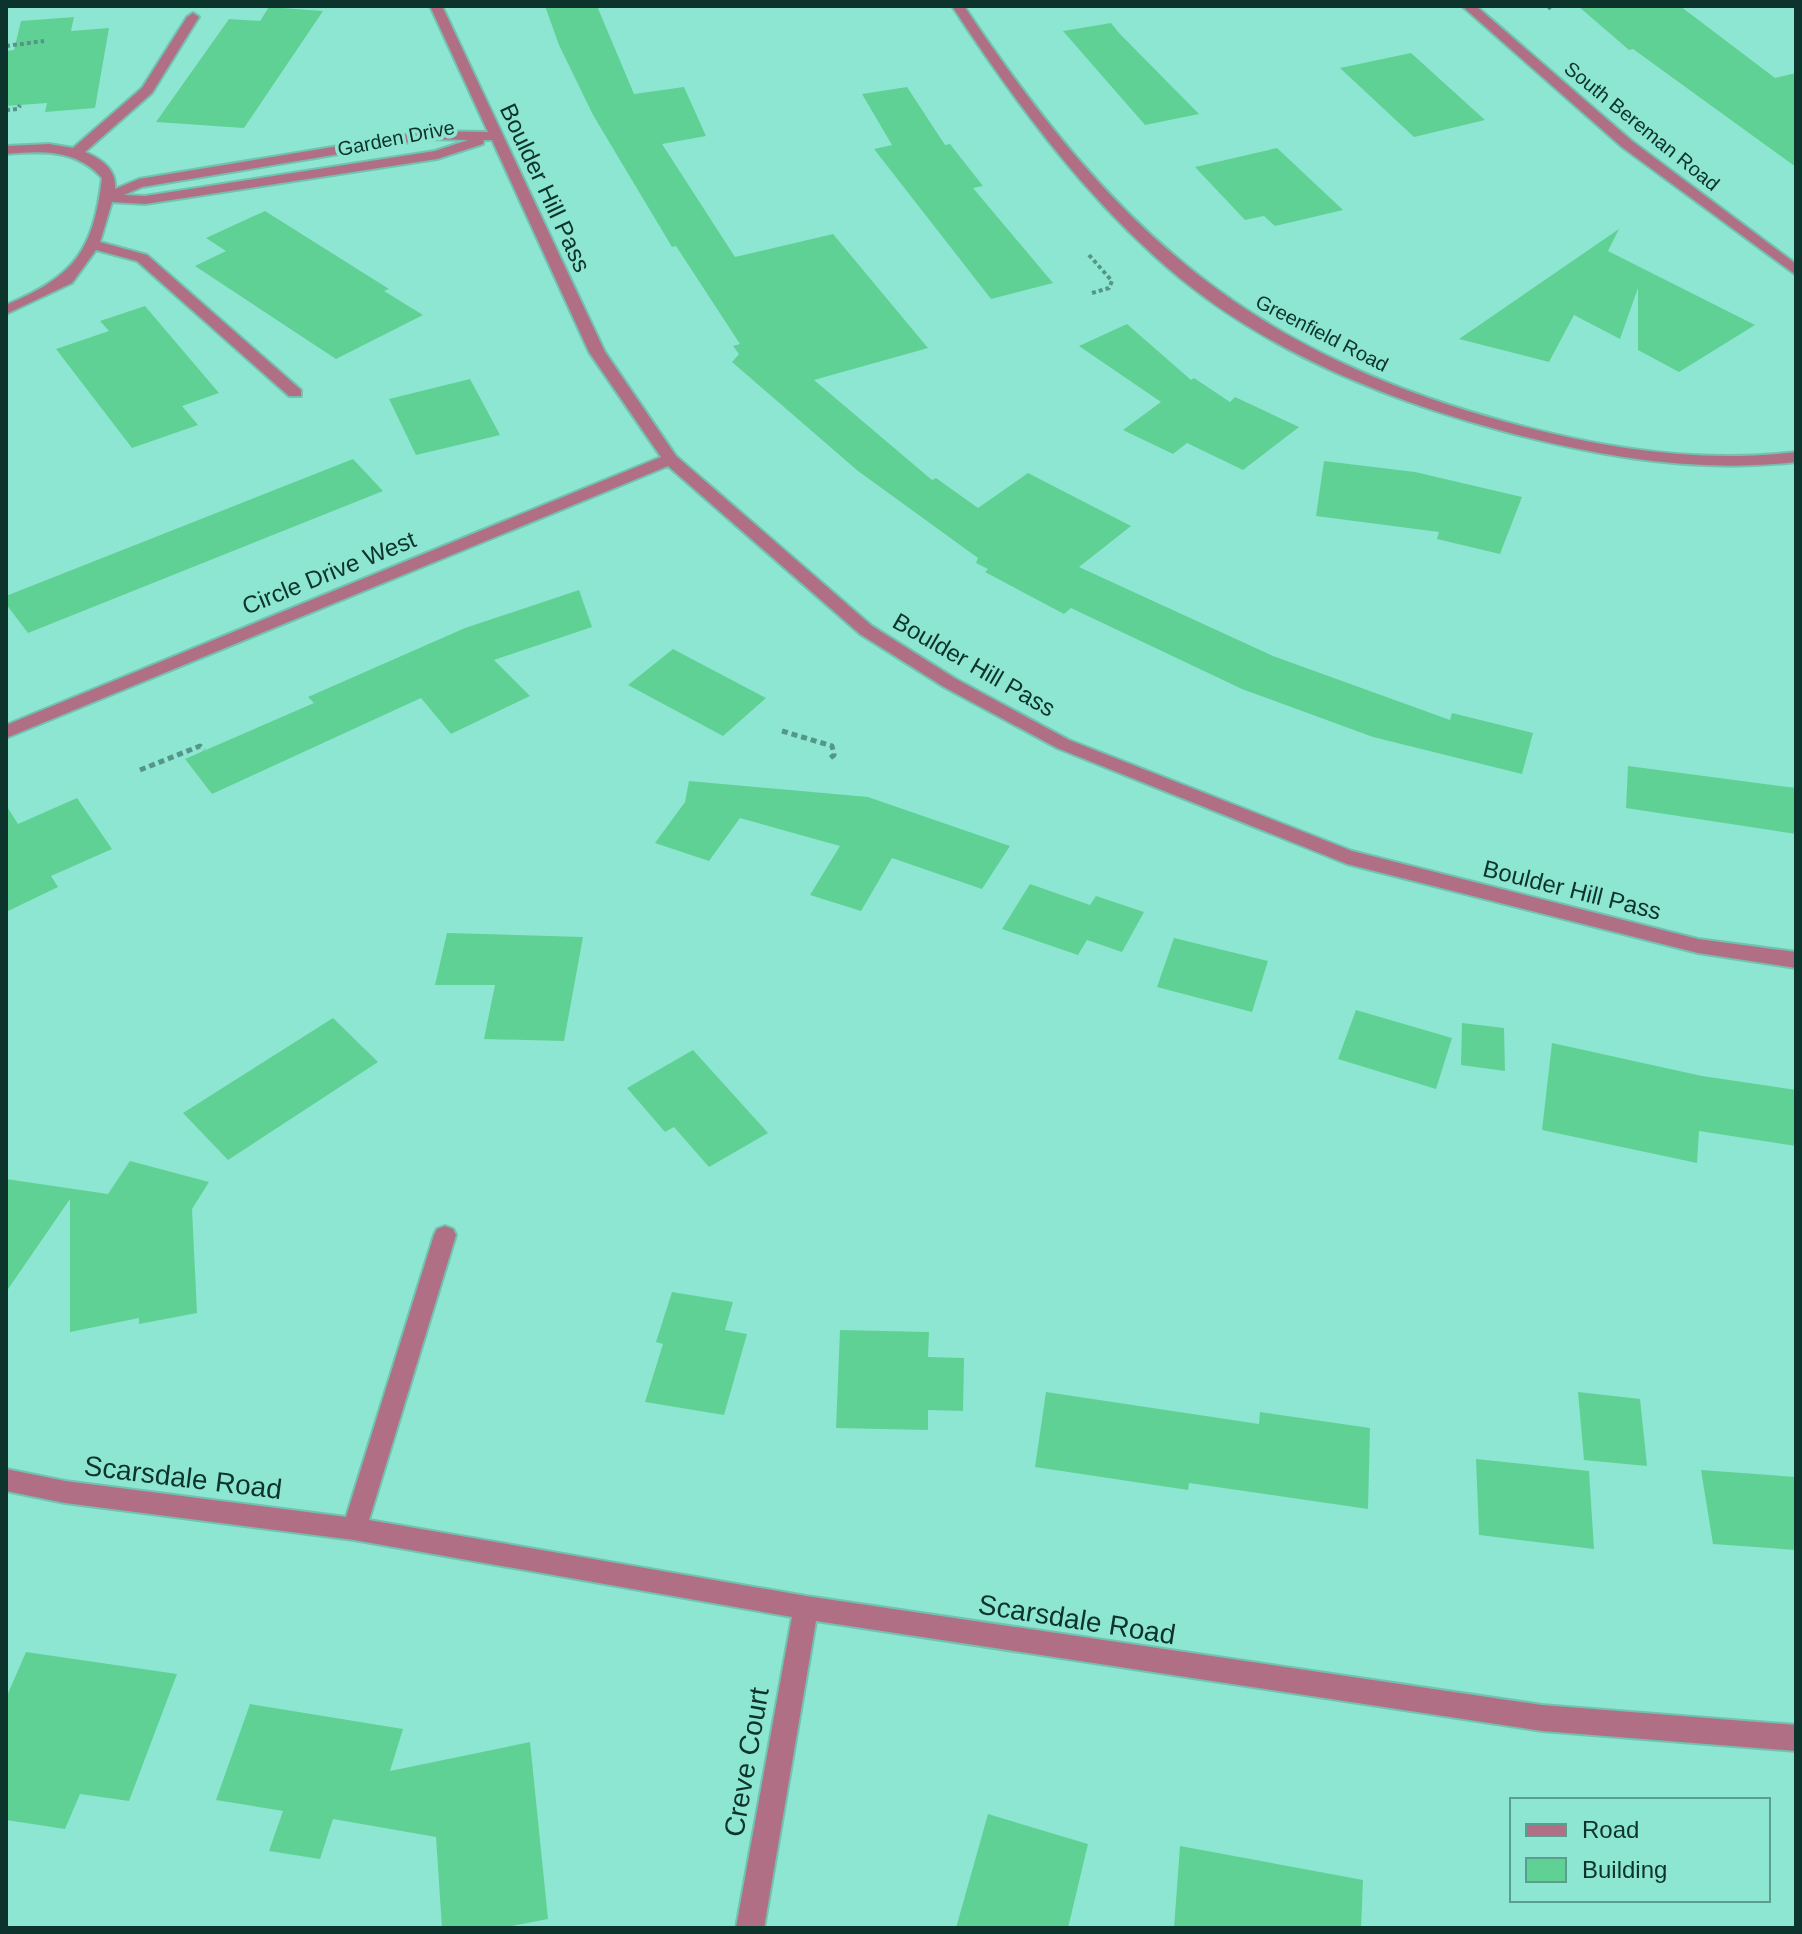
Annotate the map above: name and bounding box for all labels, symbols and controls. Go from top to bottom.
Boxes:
street label: South Bereman Road [1560,57,1724,195]
street label: Boulder Hill Pass [495,99,596,276]
street label: Garden Drive [336,116,456,160]
street label: Greenfield Road [1252,290,1392,376]
street label: Circle Drive West [238,525,420,620]
street label: Boulder Hill Pass [888,607,1060,722]
street label: Boulder Hill Pass [1480,854,1664,925]
street label: Scarsdale Road [82,1450,284,1505]
street label: Scarsdale Road [976,1589,1178,1650]
street label: Creve Court [718,1685,775,1839]
legend [1510,1798,1770,1902]
text: Road [1582,1816,1639,1843]
text: Building [1582,1856,1667,1883]

